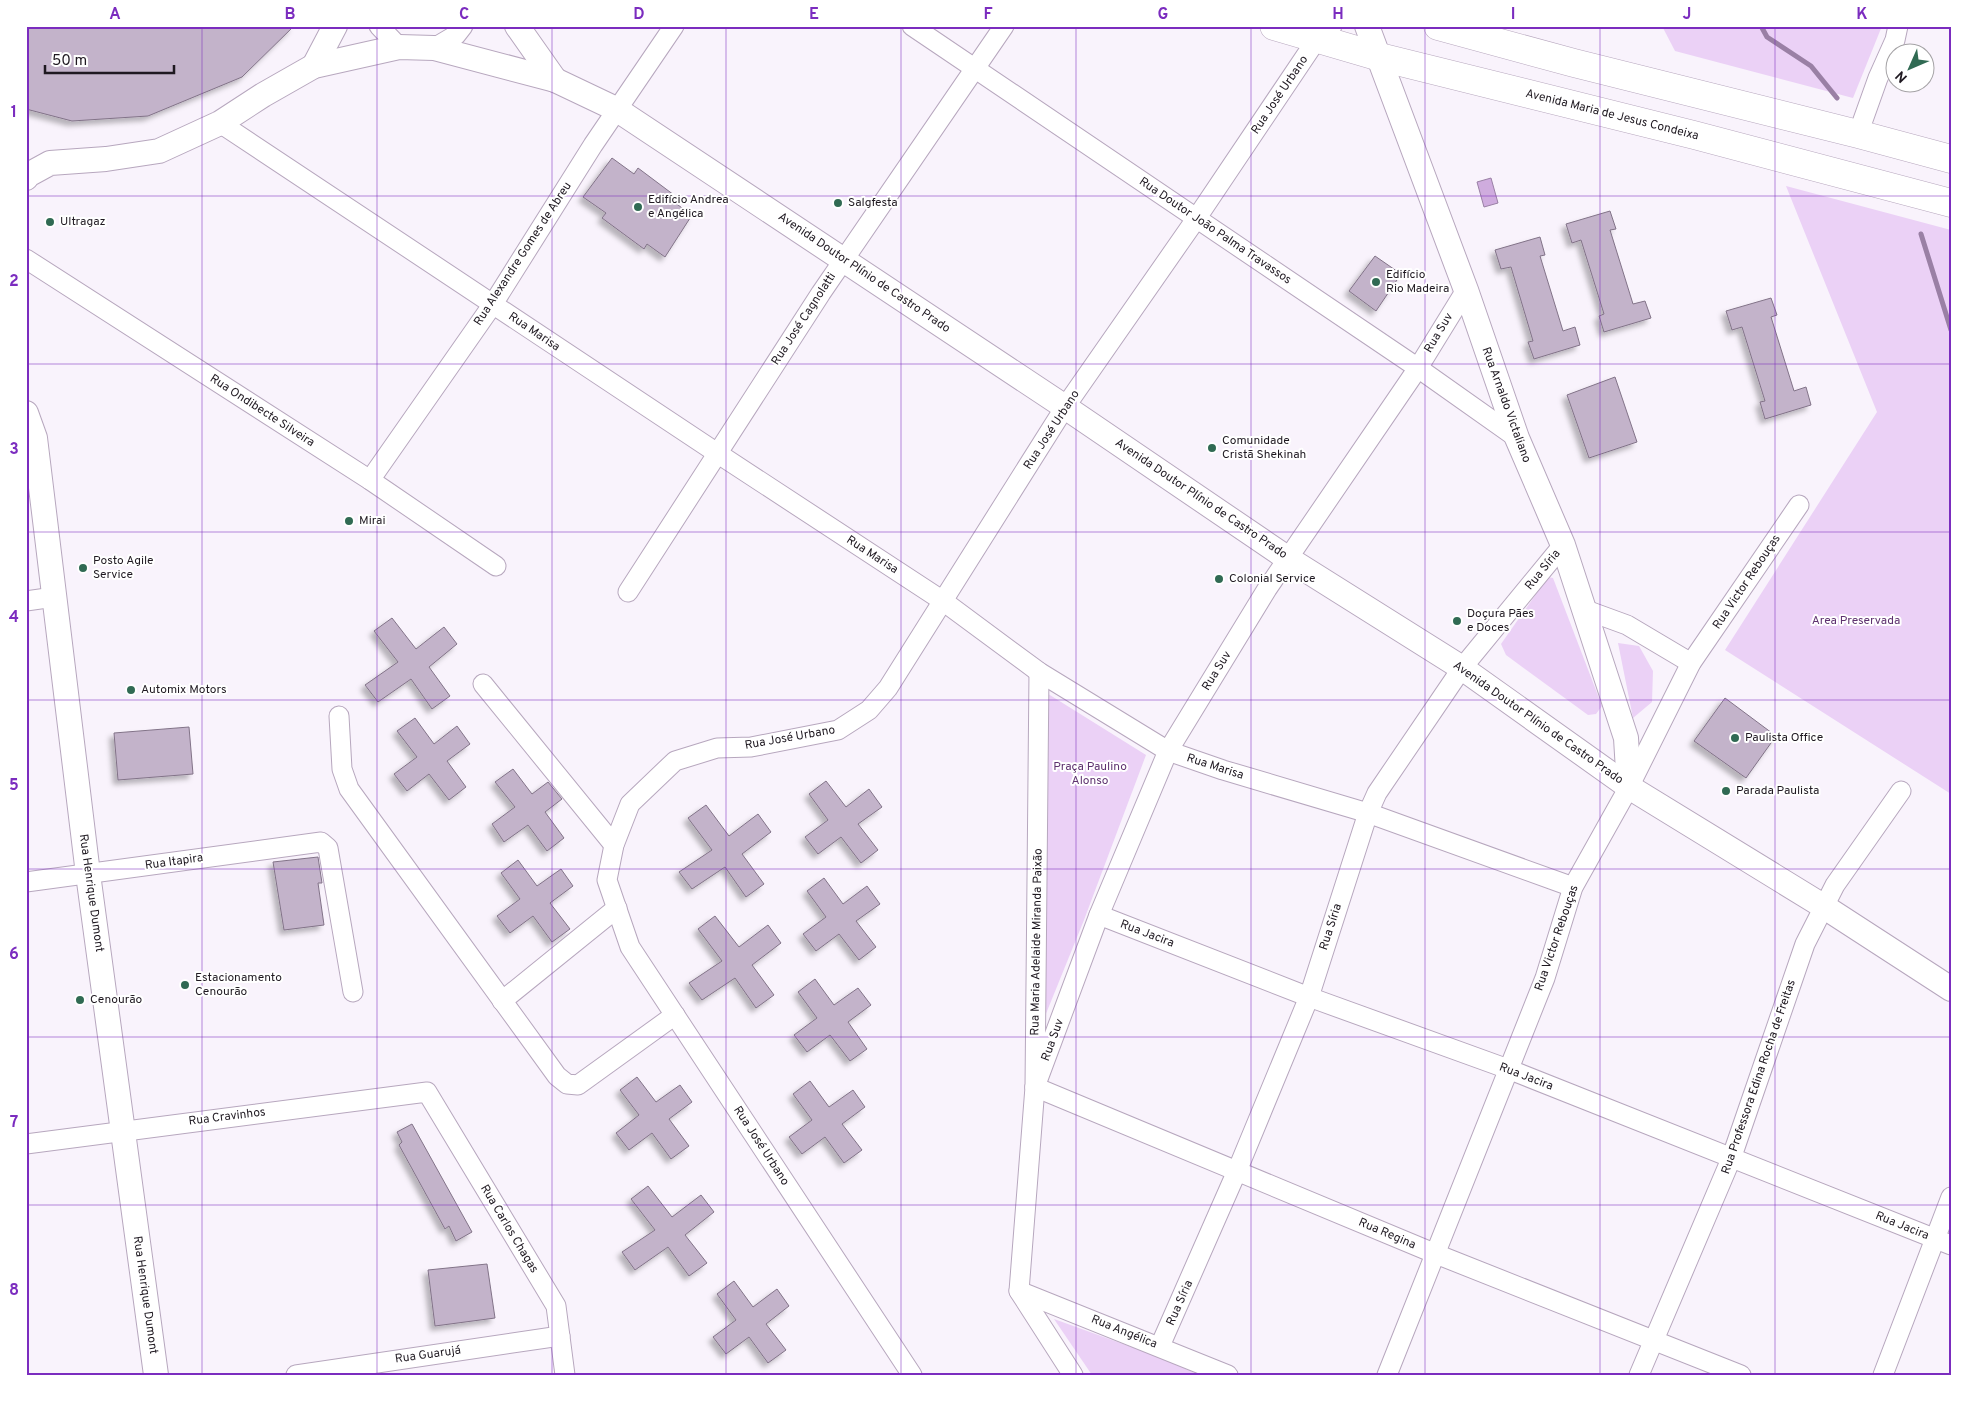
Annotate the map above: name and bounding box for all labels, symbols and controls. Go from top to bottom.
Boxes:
text: A [109,5,121,25]
text: B [284,5,296,25]
text: C [459,5,469,25]
text: D [633,5,645,25]
text: E [809,5,819,25]
text: F [983,5,993,25]
text: G [1158,5,1168,25]
text: H [1332,5,1344,25]
text: I [1511,5,1515,25]
text: J [1683,5,1691,25]
text: K [1856,5,1868,25]
scale bar [45,42,174,74]
north arrow [1884,42,1934,92]
text: 50 m [52,52,87,71]
street label: Rua José Urbano [1248,52,1312,137]
text: N [1892,67,1911,86]
street label: Avenida Maria de Jesus Condeixa [1524,86,1700,144]
text: 1 [11,103,17,123]
street label: Rua Doutor João Palma Travassos [1136,174,1294,288]
street label: Rua Alexandre Gomes de Abreu [470,179,576,329]
place label: Edifício Andrea e Angélica [648,192,729,222]
place label: Salgfesta [848,195,898,211]
marker: Salgfesta [832,197,844,209]
marker: Edifício Andrea e Angélica [632,201,644,213]
street label: Avenida Doutor Plínio de Castro Prado [775,209,953,337]
place label: Ultragaz [60,214,106,230]
marker: Ultragaz [44,216,56,228]
place label: Edifício Rio Madeira [1386,267,1449,297]
street label: Rua José Cagnolatti [768,270,840,368]
text: 2 [9,272,19,292]
marker: Edifício Rio Madeira [1370,276,1382,288]
street label: Rua Marisa [505,309,563,355]
street label: Rua Suv [1421,310,1457,356]
street label: Rua Arnaldo Victaliano [1478,345,1534,465]
street label: Rua Ondibecte Silveira [206,371,318,451]
street label: Rua José Urbano [1020,387,1084,473]
place label: Comunidade Cristã Shekinah [1222,433,1306,463]
street label: Avenida Doutor Plínio de Castro Prado [1112,435,1290,563]
text: 3 [9,440,19,460]
marker: Comunidade Cristã Shekinah [1206,442,1218,454]
place label: Mirai [359,513,385,529]
marker: Mirai [343,515,355,527]
street label: Rua Marisa [843,532,901,578]
street label: Rua Victor Rebouças [1709,532,1785,632]
street label: Rua Síria [1522,546,1564,594]
place label: Posto Agile Service [93,553,154,583]
marker: Posto Agile Service [77,562,89,574]
place label: Colonial Service [1229,571,1315,587]
marker: Colonial Service [1213,573,1225,585]
place label: Doçura Pães e Doces [1467,606,1534,636]
text: 4 [9,608,19,628]
park label: Area Preservada [1812,613,1900,629]
marker: Doçura Pães e Doces [1451,615,1463,627]
street label: Rua Suv [1199,648,1235,694]
street label: Avenida Doutor Plínio de Castro Prado [1450,658,1627,788]
place label: Automix Motors [141,682,227,698]
marker: Automix Motors [125,684,137,696]
street label: Rua José Urbano [744,722,837,754]
place label: Paulista Office [1745,730,1823,746]
marker: Paulista Office [1729,732,1741,744]
street label: Rua Marisa [1184,750,1246,784]
park label: Praça Paulino Alonso [1053,759,1127,789]
text: 5 [9,776,19,796]
place label: Parada Paulista [1736,783,1819,799]
marker: Parada Paulista [1720,785,1732,797]
street label: Rua Henrique Dumont [75,833,107,953]
street label: Rua Maria Adelaide Miranda Paixão [1027,848,1047,1036]
street label: Rua Itapira [144,850,204,874]
street label: Rua Victor Rebouças [1531,883,1583,993]
street label: Rua Síria [1316,902,1346,952]
street label: Rua Jacira [1118,916,1176,952]
text: 6 [9,945,19,965]
place label: Estacionamento Cenourão [195,970,282,1000]
street label: Rua Professora Edina Rocha de Freitas [1718,978,1800,1176]
marker: Estacionamento Cenourão [179,979,191,991]
place label: Cenourão [90,992,143,1008]
marker: Cenourão [74,994,86,1006]
street label: Rua Suv [1038,1017,1068,1063]
street label: Rua Jacira [1497,1059,1555,1095]
street label: Rua José Urbano [729,1103,793,1189]
street label: Rua Cravinhos [188,1104,266,1130]
text: 7 [10,1113,18,1133]
street label: Rua Carlos Chagas [476,1182,542,1276]
street label: Rua Jacira [1873,1208,1931,1244]
street label: Rua Regina [1356,1215,1418,1253]
street label: Rua Henrique Dumont [129,1235,161,1355]
street label: Rua Síria [1163,1278,1197,1328]
text: 8 [9,1281,19,1301]
street label: Rua Angélica [1089,1311,1159,1353]
street label: Rua Guarujá [394,1342,462,1368]

